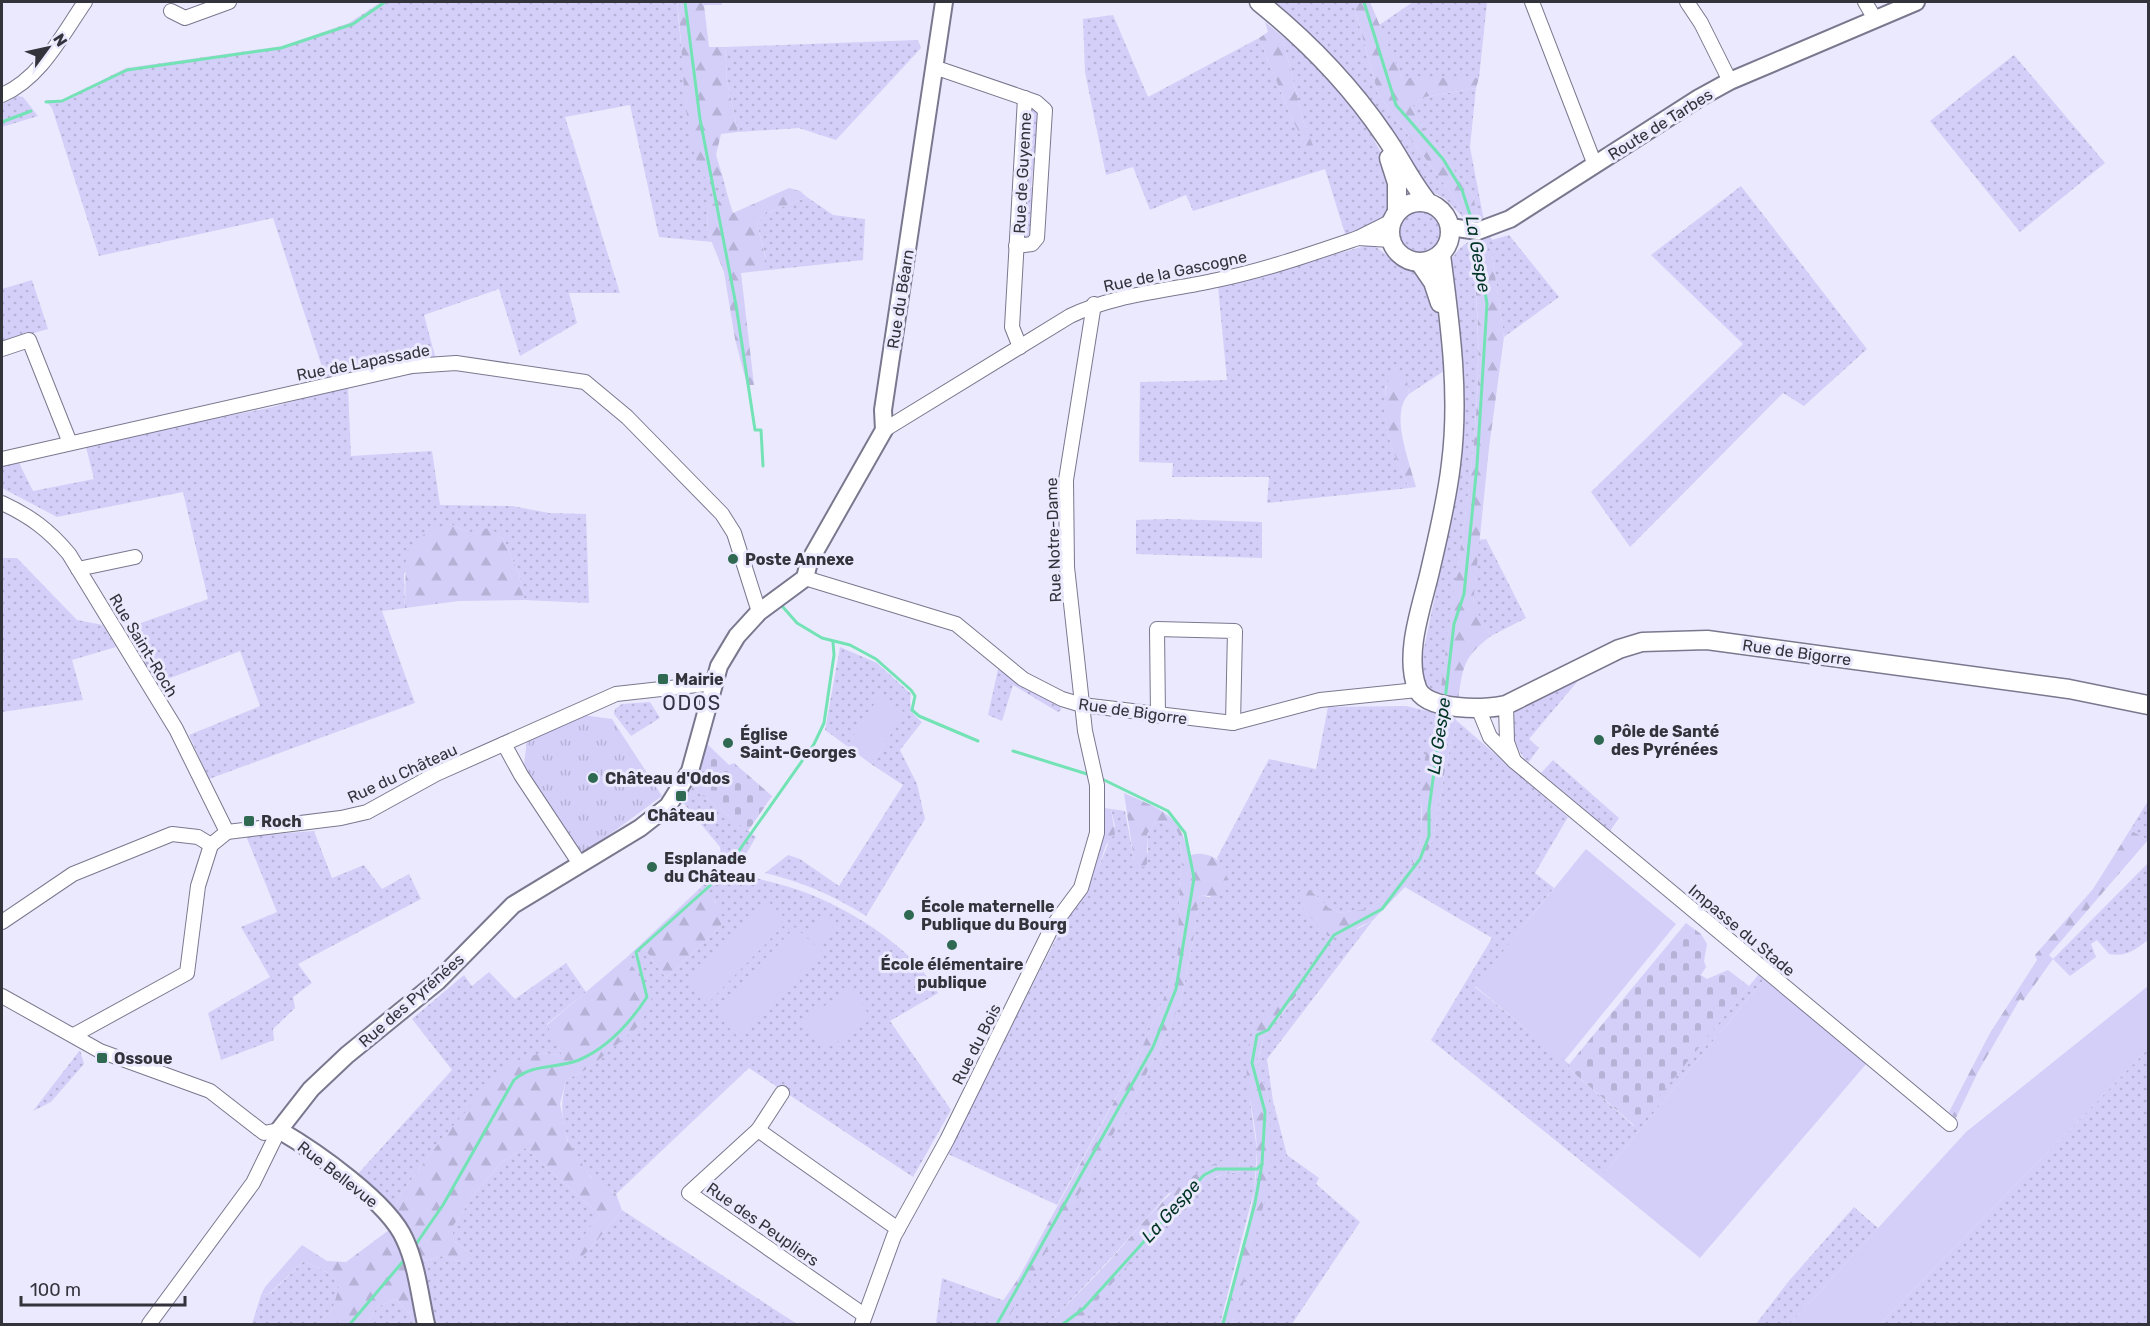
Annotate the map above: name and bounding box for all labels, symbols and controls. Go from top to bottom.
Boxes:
north arrow [18,18,78,78]
text: N [49,30,71,50]
street label: Route de Tarbes [1604,85,1716,164]
street label: Rue de Guyenne [1010,112,1035,234]
water label: La Gespe [1460,214,1496,294]
street label: Rue de la Gascogne [1102,247,1249,296]
street label: Rue du Béarn [883,248,918,350]
street label: Rue de Lapassade [295,340,431,385]
street label: Rue Notre-Dame [1042,477,1065,603]
place label: Poste Annexe [745,550,854,569]
marker: Poste Annexe [726,552,740,566]
street label: Rue Saint-Roch [105,590,182,700]
street label: Rue de Bigorre [1741,635,1853,670]
place label: Mairie [675,670,724,689]
marker: Mairie [656,672,670,686]
district label: ODOS [662,691,722,715]
street label: Rue de Bigorre [1077,694,1189,729]
water label: La Gespe [1423,696,1455,776]
place label: Pôle de Santé des Pyrénées [1611,722,1719,759]
place label: Église Saint-Georges [740,724,856,762]
marker: Pôle de Santé des Pyrénées [1592,733,1606,747]
marker: Église Saint-Georges [721,736,735,750]
street label: Rue du Château [344,740,460,807]
place label: Château d'Odos [605,769,730,788]
marker: Château d'Odos [586,771,600,785]
marker: Château [674,789,688,803]
place label: Château [647,806,715,825]
place label: Roch [261,812,302,831]
marker: Roch [242,814,256,828]
place label: Esplanade du Château [664,849,755,886]
marker: Esplanade du Château [645,860,659,874]
street label: Impasse du Stade [1685,880,1799,980]
place label: École maternelle Publique du Bourg [921,896,1067,934]
marker: École maternelle Publique du Bourg [902,908,916,922]
marker: École élémentaire publique [945,938,959,952]
street label: Rue des Pyrénées [355,949,468,1051]
place label: École élémentaire publique [880,954,1024,992]
street label: Rue du Bois [948,1001,1005,1088]
place label: Ossoue [114,1049,173,1068]
marker: Ossoue [95,1051,109,1065]
street label: Rue Bellevue [294,1137,382,1212]
water label: La Gespe [1137,1175,1205,1247]
street label: Rue des Peupliers [703,1179,823,1270]
scale bar [21,1269,184,1307]
text: 100 m [30,1279,81,1301]

